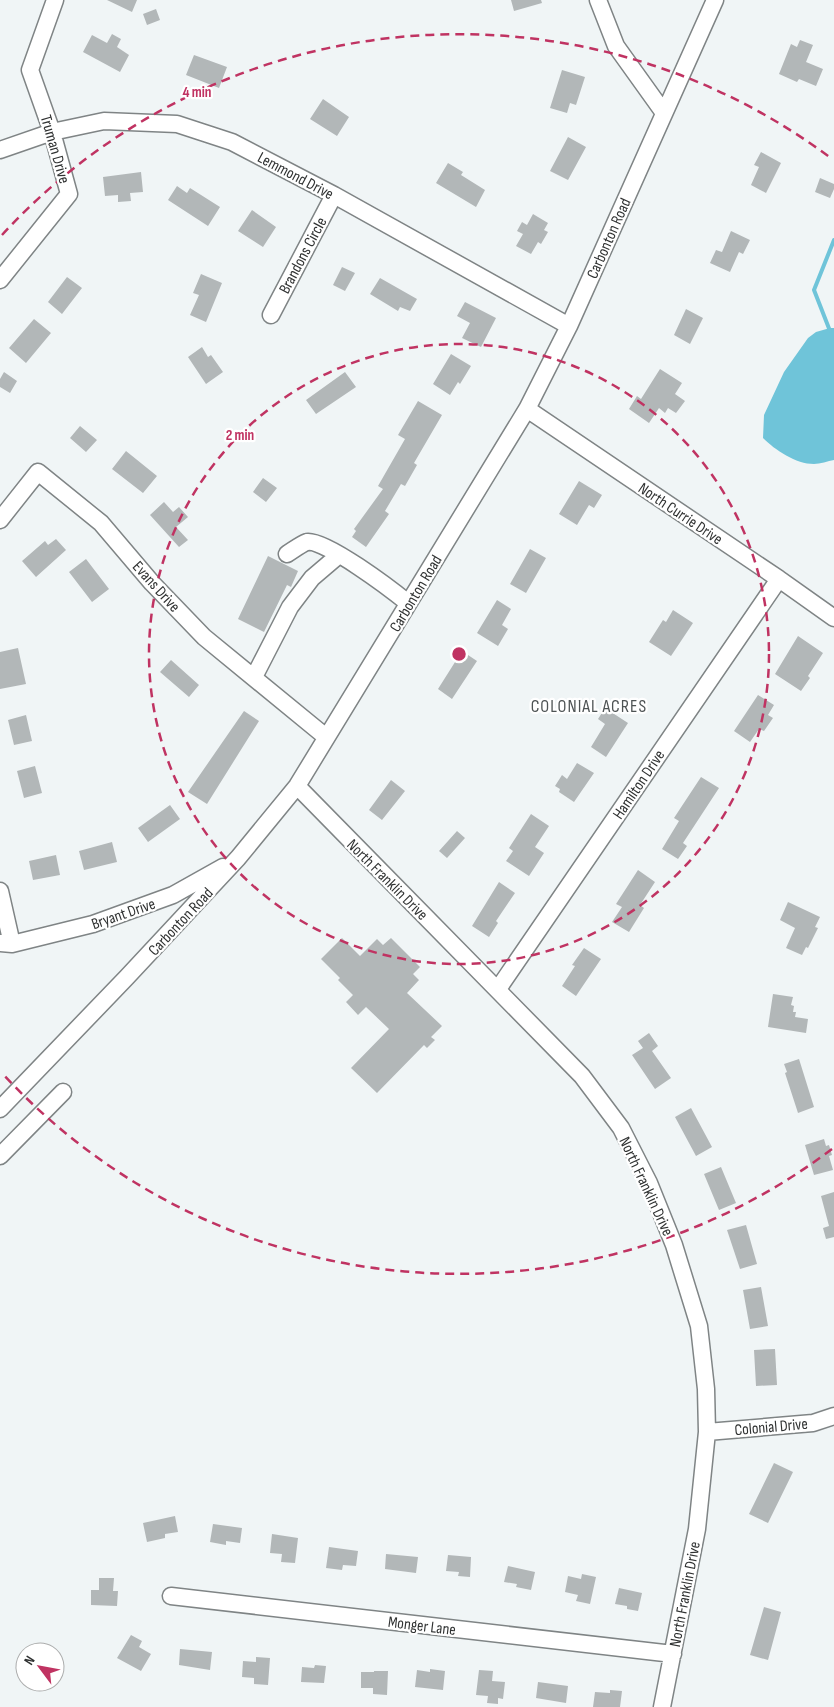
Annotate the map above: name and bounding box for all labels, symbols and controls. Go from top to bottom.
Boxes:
text: 4 min [183,83,211,102]
street label: Truman Drive [36,113,73,186]
street label: Lemmond Drive [254,148,337,204]
street label: Carbonton Road [583,195,636,282]
street label: Brandons Circle [275,214,331,297]
text: 2 min [226,426,254,445]
street label: North Currie Drive [635,479,726,549]
street label: Carbonton Road [386,552,447,635]
street label: Evans Drive [128,558,184,616]
centre of rings [450,645,468,663]
district label: COLONIAL ACRES [531,696,647,717]
street label: Hamilton Drive [609,747,669,823]
street label: North Franklin Drive [342,836,431,925]
street label: Carbonton Road [145,884,217,960]
street label: Bryant Drive [89,895,158,934]
street label: North Franklin Drive [614,1134,677,1239]
street label: Colonial Drive [734,1415,808,1440]
street label: North Franklin Drive [666,1540,705,1649]
street label: Monger Lane [387,1613,457,1640]
north arrow [15,1642,65,1692]
text: N [20,1653,39,1668]

